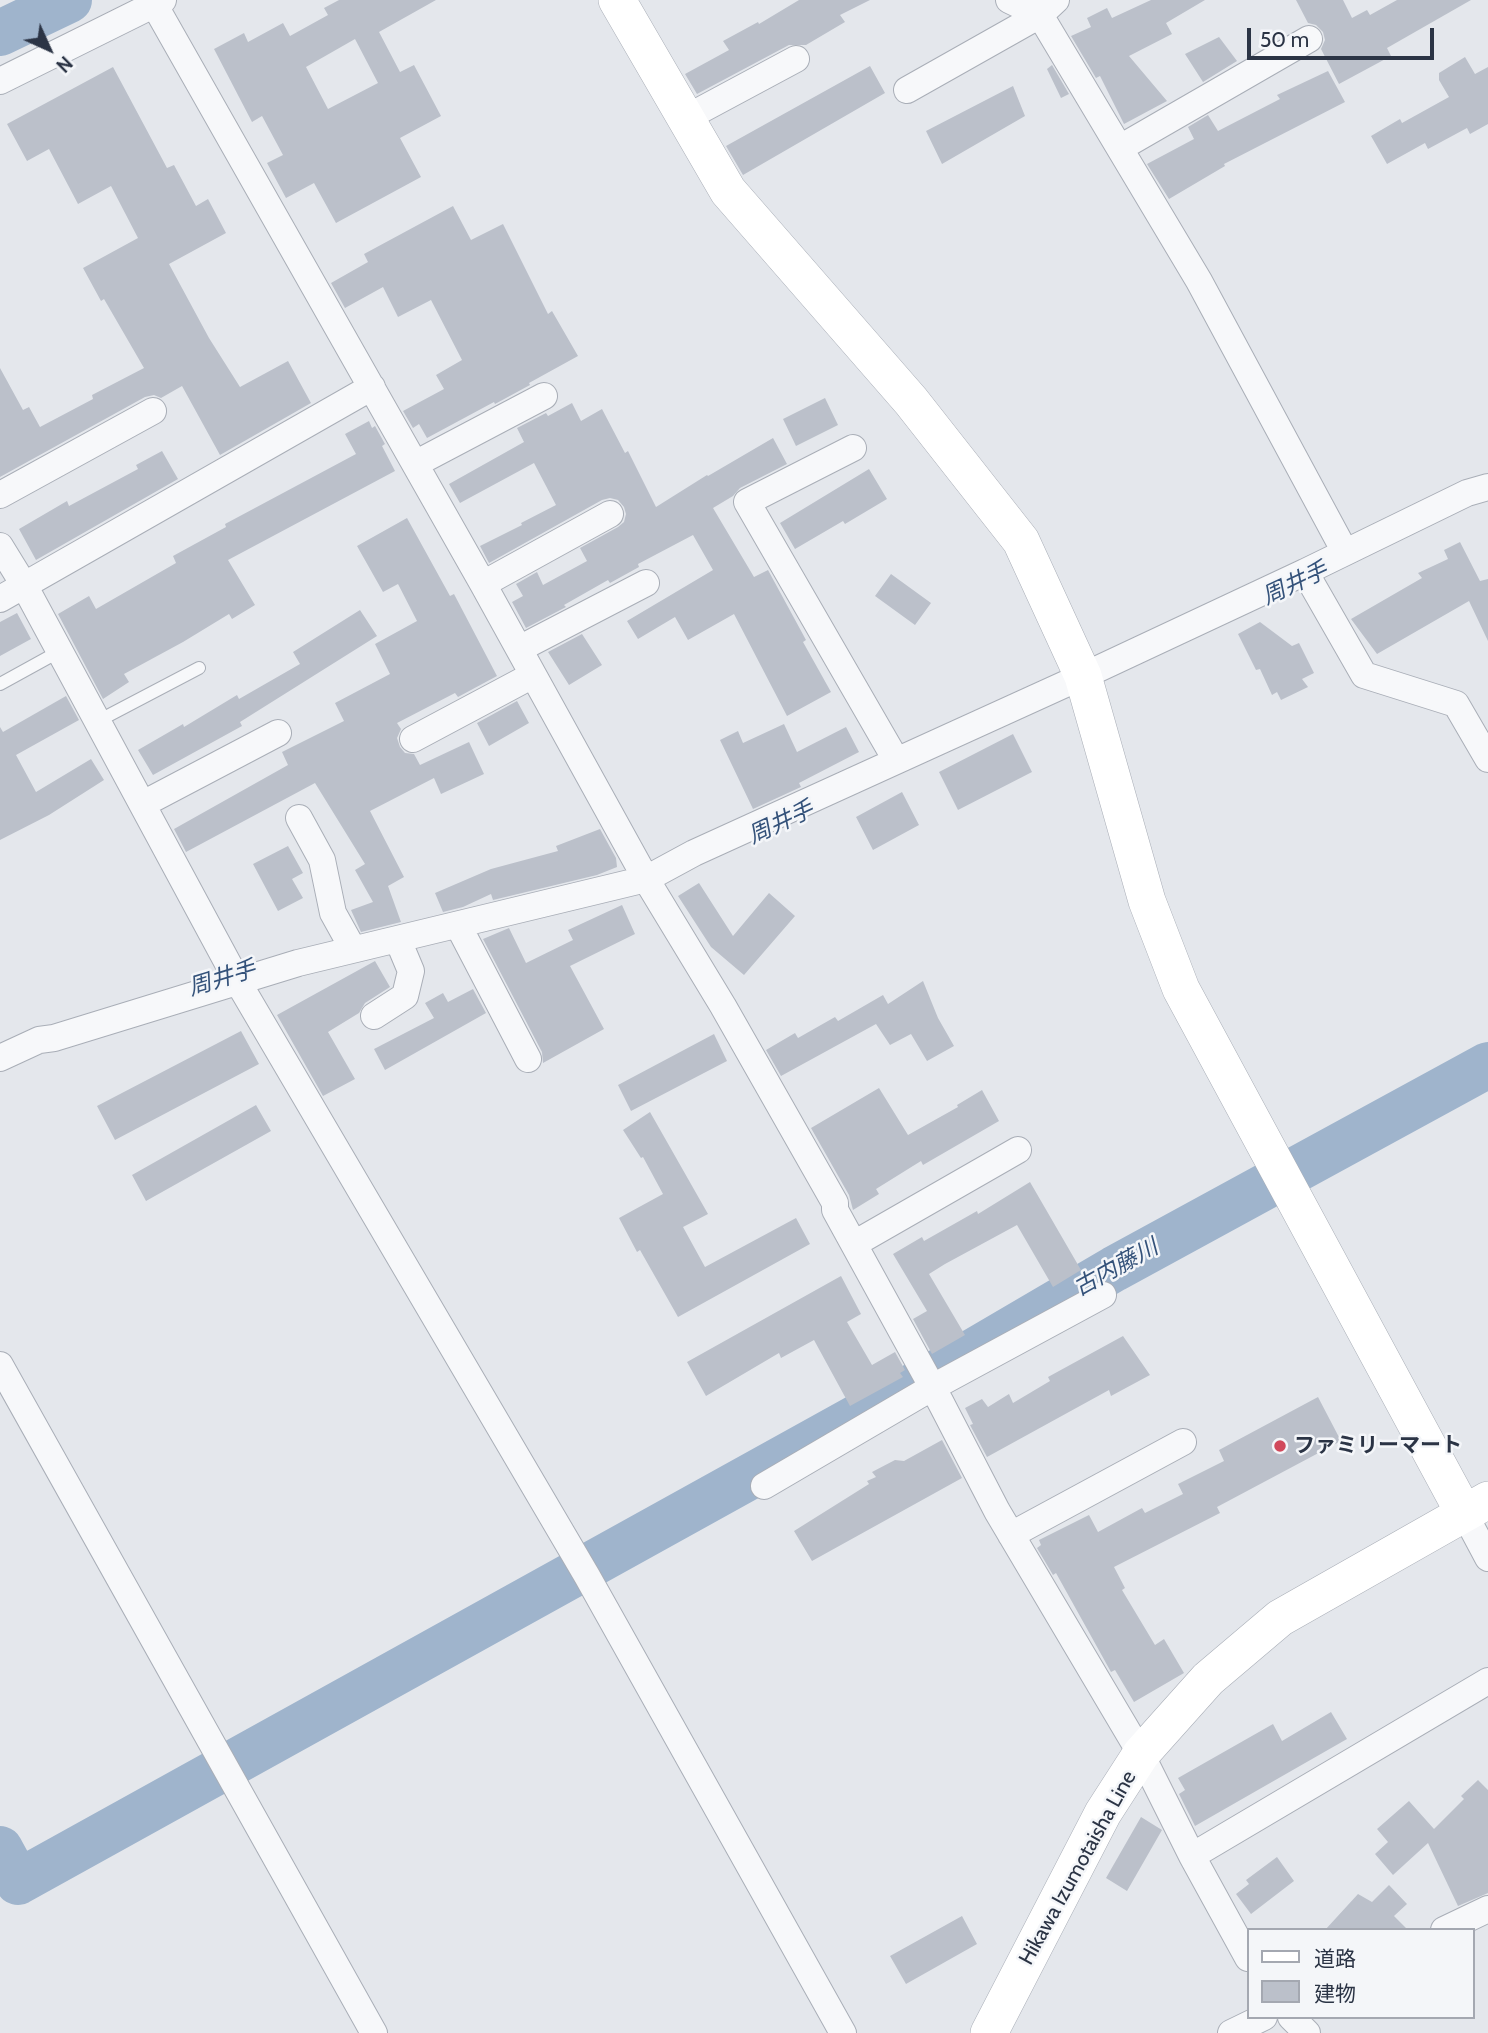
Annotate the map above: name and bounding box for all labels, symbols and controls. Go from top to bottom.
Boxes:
north arrow [14,14,84,84]
scale bar [1250,14,1437,58]
text: 50 m [1260,27,1309,52]
text: N [51,51,77,77]
water label: 周井手 [1258,557,1332,611]
water label: 周井手 [744,796,818,850]
water label: 周井手 [185,956,259,1002]
water label: 古内藤川 [1069,1234,1163,1302]
place label: ファミリーマート [1294,1433,1462,1459]
marker: ファミリーマート [1272,1438,1288,1454]
street label: Hikawa Izumotaisha Line [1014,1767,1142,1969]
legend [1246,1928,1474,2019]
text: 道路 [1314,1946,1356,1971]
text: 建物 [1314,1981,1356,2006]

